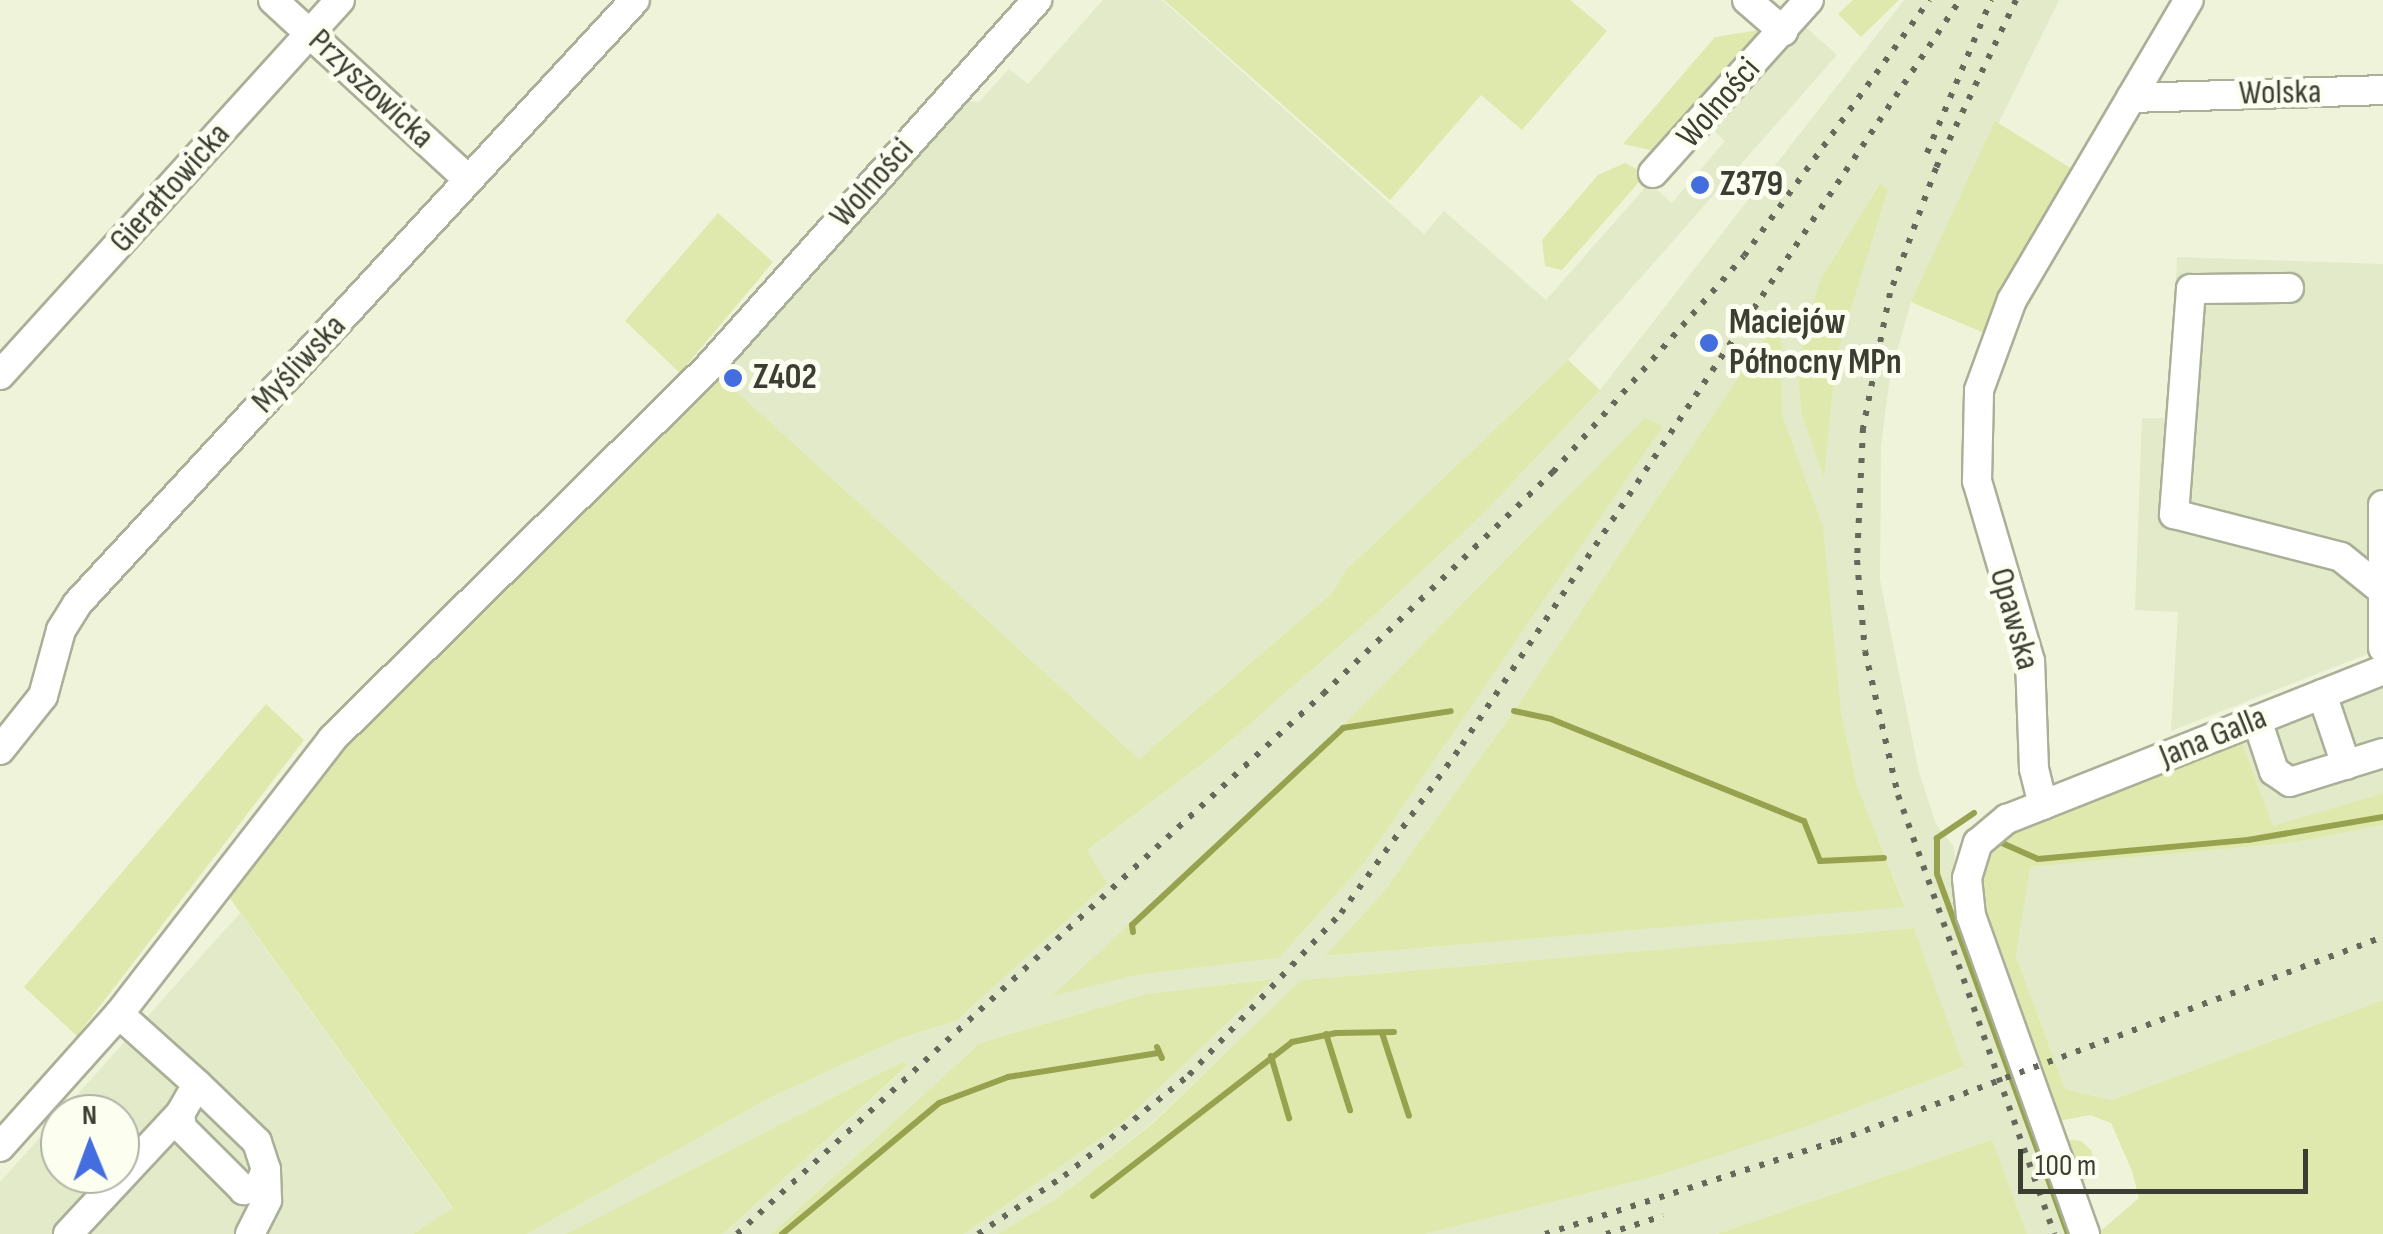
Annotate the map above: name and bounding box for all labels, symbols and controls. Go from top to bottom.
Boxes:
street label: Przyszowicka [299,20,443,158]
street label: Wolności [1668,49,1770,157]
street label: Wolska [2238,71,2322,115]
street label: Gierałtowicka [101,114,239,262]
street label: Wolności [821,130,923,236]
place label: Z379 [1720,164,1783,206]
marker: Z379 [1689,174,1711,196]
place label: Maciejów Północny MPn [1729,302,1902,384]
street label: Myśliwska [243,306,355,422]
marker: Maciejów Północny MPn [1698,332,1720,354]
place label: Z402 [753,357,817,399]
marker: Z402 [722,367,744,389]
street label: Opawska [1979,563,2049,675]
street label: Jana Galla [2153,697,2273,777]
north arrow [40,1094,140,1194]
text: N [82,1099,97,1132]
scale bar [2023,1129,2313,1191]
text: 100 m [2035,1148,2096,1184]

